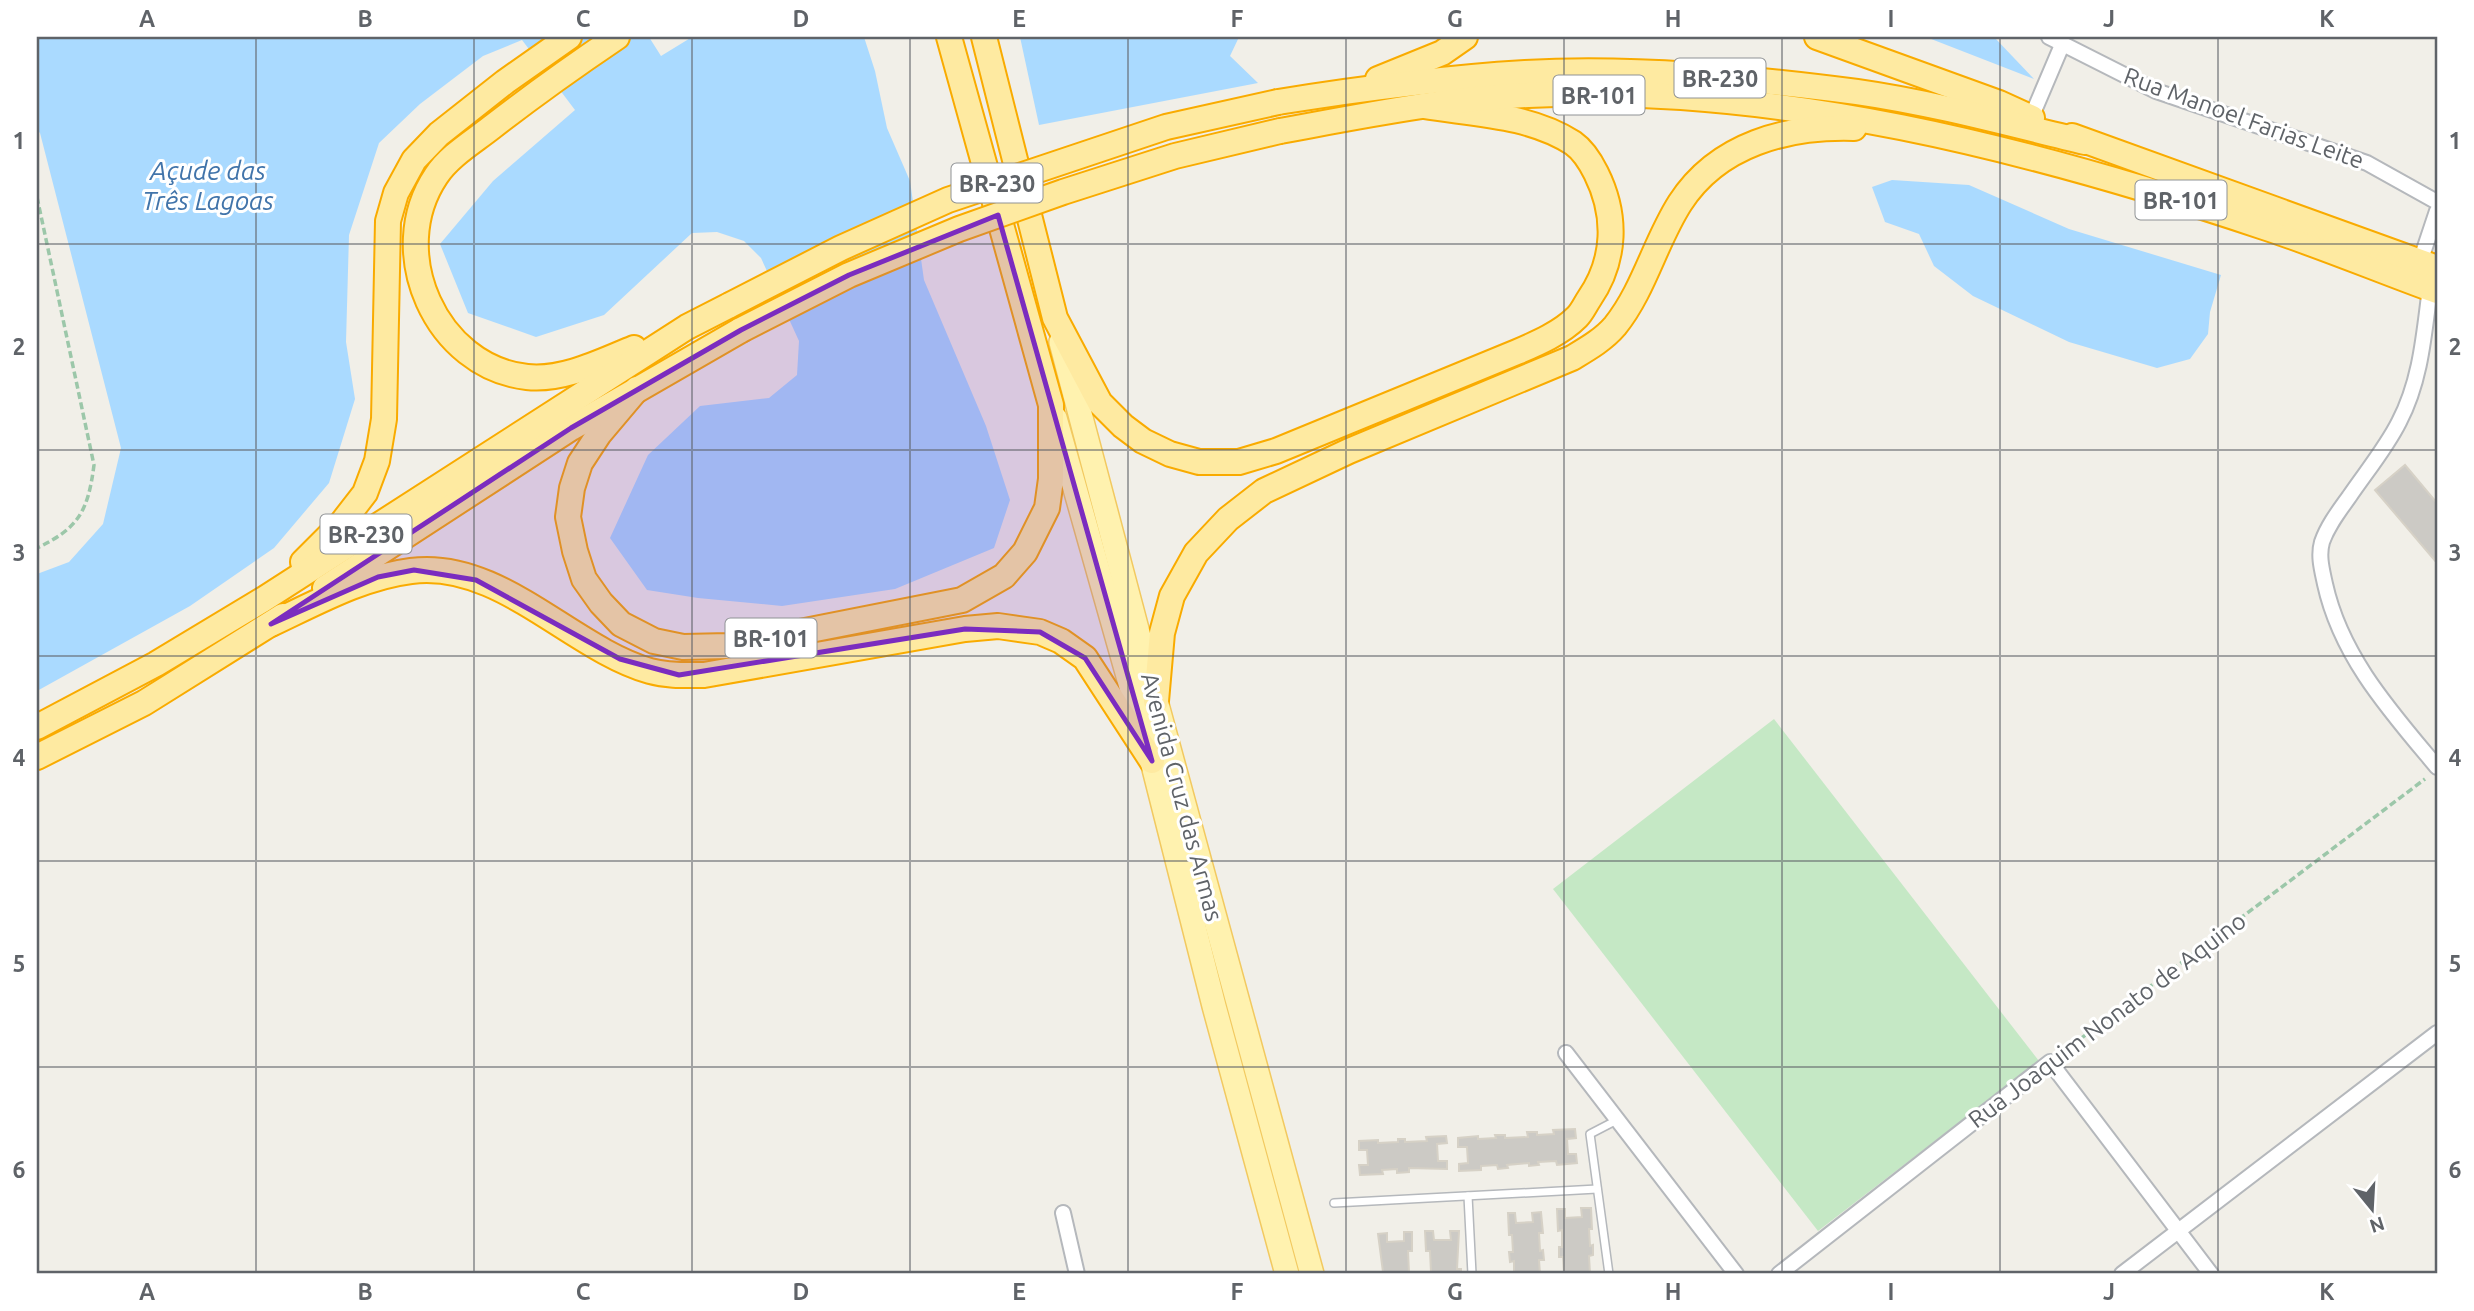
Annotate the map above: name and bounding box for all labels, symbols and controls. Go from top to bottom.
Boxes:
text: A [139,6,155,31]
text: B [357,6,373,31]
text: C [576,6,591,31]
text: D [793,6,809,31]
text: E [1012,6,1026,31]
text: F [1231,6,1244,31]
text: G [1447,6,1463,31]
text: H [1665,6,1681,31]
text: I [1888,6,1894,31]
text: J [2103,6,2115,31]
text: K [2319,6,2335,31]
road number: BR-230 [1674,58,1766,97]
street label: Rua Manoel Farias Leite [2120,62,2368,174]
road number: BR-101 [1554,76,1644,114]
text: 1 [13,128,25,153]
text: 1 [2449,128,2461,153]
water label: Açude das Três Lagoas [142,156,274,215]
road number: BR-230 [951,164,1042,202]
road number: BR-101 [2136,181,2226,220]
text: 2 [13,334,25,359]
text: 2 [2449,334,2461,359]
road number: BR-230 [320,514,412,554]
text: 3 [13,540,25,565]
text: 3 [2449,540,2461,565]
road number: BR-101 [726,618,816,658]
street label: Avenida Cruz das Armas [1136,670,1228,924]
text: 4 [13,745,26,770]
text: 4 [2449,745,2462,770]
street label: Rua Joaquim Nonato de Aquino [1963,907,2251,1133]
text: 5 [13,951,25,976]
text: 5 [2449,951,2461,976]
text: 6 [13,1157,26,1182]
text: 6 [2449,1157,2462,1182]
north arrow [2338,1174,2408,1244]
text: N [2367,1213,2387,1238]
text: A [139,1279,155,1304]
text: B [357,1279,373,1304]
text: C [576,1279,591,1304]
text: D [793,1279,809,1304]
text: E [1012,1279,1026,1304]
text: F [1231,1279,1244,1304]
text: G [1447,1279,1463,1304]
text: H [1665,1279,1681,1304]
text: I [1888,1279,1894,1304]
text: J [2103,1279,2115,1304]
text: K [2319,1279,2335,1304]

